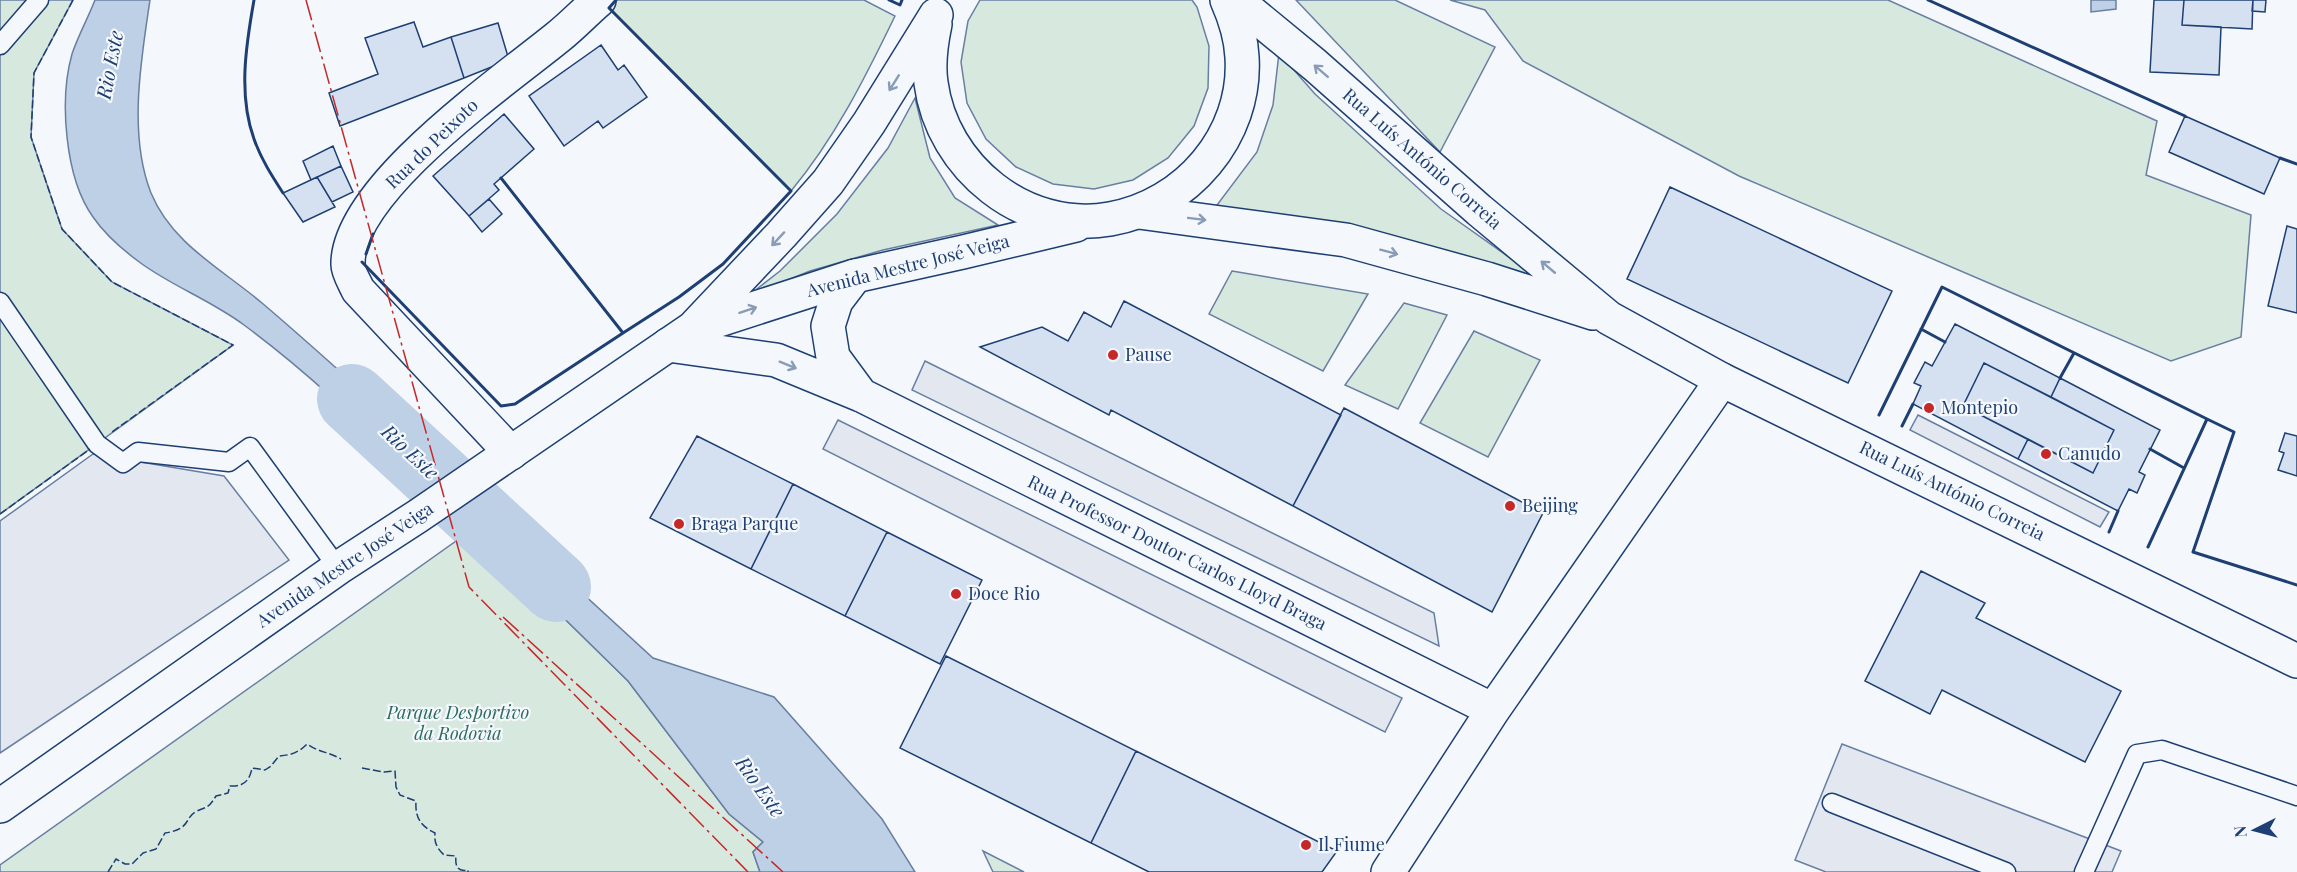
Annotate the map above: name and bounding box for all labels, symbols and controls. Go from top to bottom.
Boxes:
water label: Rio Este [88,28,128,102]
one-way arrow [1314,64,1329,78]
one-way arrow [888,74,900,91]
street label: Rua Luís António Correia [1338,82,1507,234]
street label: Rua do Peixoto [380,93,483,194]
one-way arrow [1186,214,1206,225]
street label: Avenida Mestre José Veiga [803,228,1012,302]
one-way arrow [770,231,785,246]
one-way arrow [1379,247,1398,258]
one-way arrow [1540,261,1556,274]
one-way arrow [738,304,757,315]
place label: Pause [1125,342,1172,366]
marker: Pause [1106,348,1120,362]
one-way arrow [778,360,797,371]
place label: Montepio [1941,395,2018,419]
marker: Montepio [1922,401,1936,415]
water label: Rio Este [376,417,446,485]
street label: Rua Luís António Correia [1856,435,2049,546]
place label: Canudo [2058,441,2121,465]
marker: Canudo [2039,447,2053,461]
street label: Rua Professor Doutor Carlos Lloyd Braga [1024,469,1331,635]
place label: Beijing [1522,493,1578,517]
street label: Avenida Mestre José Veiga [251,496,438,633]
marker: Beijing [1503,499,1517,513]
place label: Braga Parque [691,511,798,535]
marker: Braga Parque [672,517,686,531]
place label: Doce Rio [968,581,1040,605]
marker: Doce Rio [949,587,963,601]
park label: Parque Desportivo da Rodovia [386,700,530,745]
water label: Rio Este [730,749,792,823]
north arrow [2225,800,2285,860]
text: N [2228,824,2251,838]
place label: Il Fiume [1318,832,1385,856]
marker: Il Fiume [1299,838,1313,852]

